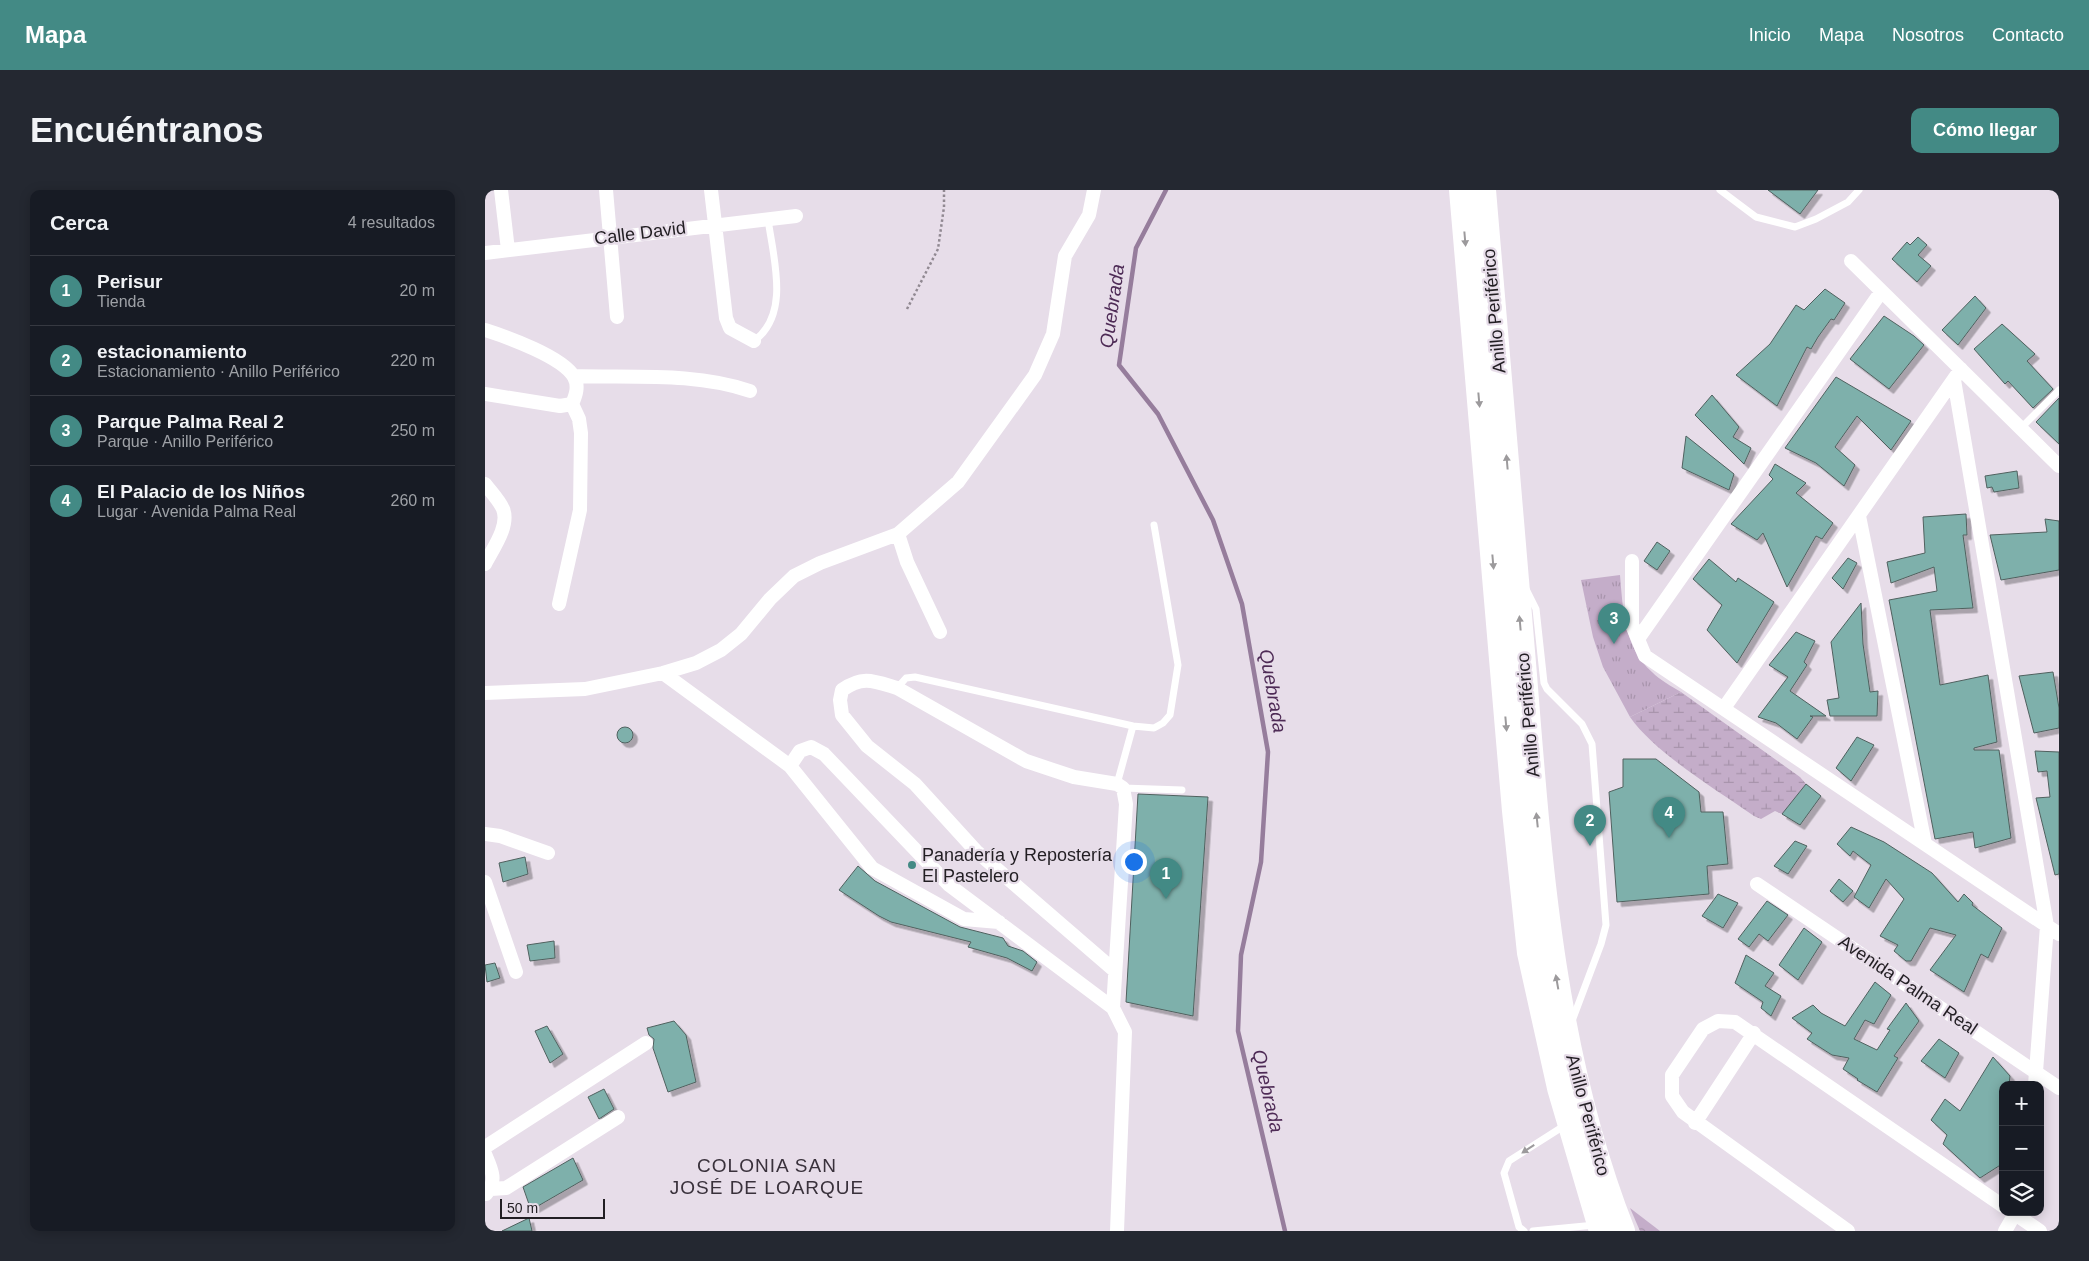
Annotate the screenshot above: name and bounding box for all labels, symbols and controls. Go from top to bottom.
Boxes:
text: Mapa [25,21,86,48]
text: Inicio [1749,25,1791,45]
text: Mapa [1819,25,1864,45]
text: Nosotros [1892,25,1964,45]
text: Contacto [1992,25,2064,45]
button: Cómo llegar [1911,108,2059,153]
text: Encuéntranos [30,110,263,149]
text: Cerca [50,211,108,234]
text: 4 resultados [348,214,435,231]
street label: Calle David [593,217,687,249]
one-way arrow [1461,231,1469,247]
street label: Anillo Periférico [1479,248,1509,374]
water label: Quebrada [1096,263,1128,349]
text: Perisur [97,271,162,292]
text: 1 [62,282,70,299]
text: 20 m [399,282,435,299]
text: Tienda [97,293,145,310]
text: estacionamiento [97,341,247,362]
text: 2 [62,352,70,369]
text: 220 m [391,352,435,369]
text: Estacionamiento · Anillo Periférico [97,363,340,380]
one-way arrow [1475,393,1483,409]
text: Parque Palma Real 2 [97,411,284,432]
text: 3 [62,422,70,439]
text: 250 m [391,422,435,439]
text: Parque · Anillo Periférico [97,433,273,450]
one-way arrow [1503,453,1511,469]
text: El Palacio de los Niños [97,481,305,502]
text: 4 [62,492,70,509]
text: 260 m [391,492,435,509]
text: Lugar · Avenida Palma Real [97,503,296,520]
one-way arrow [1489,555,1497,571]
pin: 3 [1598,603,1630,644]
one-way arrow [1516,615,1524,631]
water label: Quebrada [1255,648,1291,734]
street label: Anillo Periférico [1513,652,1543,778]
one-way arrow [1503,717,1511,733]
pin: 4 [1653,797,1685,838]
pin: 2 [1574,805,1606,846]
one-way arrow [1533,812,1541,828]
place label: Panadería y Repostería El Pastelero [922,845,1113,886]
your location [1121,849,1147,875]
pin: 1 [1150,858,1182,899]
marker: Panadería y Repostería El Pastelero [906,859,918,871]
street label: Avenida Palma Real [1835,931,1981,1039]
one-way arrow [1552,973,1560,989]
water label: Quebrada [1248,1047,1288,1135]
street label: Anillo Periférico [1562,1052,1614,1178]
map controls [1999,1081,2044,1216]
button: + [1999,1081,2044,1126]
button: − [1999,1126,2044,1171]
one-way arrow [1521,1144,1535,1153]
district label: COLONIA SAN JOSÉ DE LOARQUE [670,1155,864,1198]
button: layers [1999,1171,2044,1216]
scale bar [500,1196,605,1219]
text: 50 m [507,1200,538,1216]

